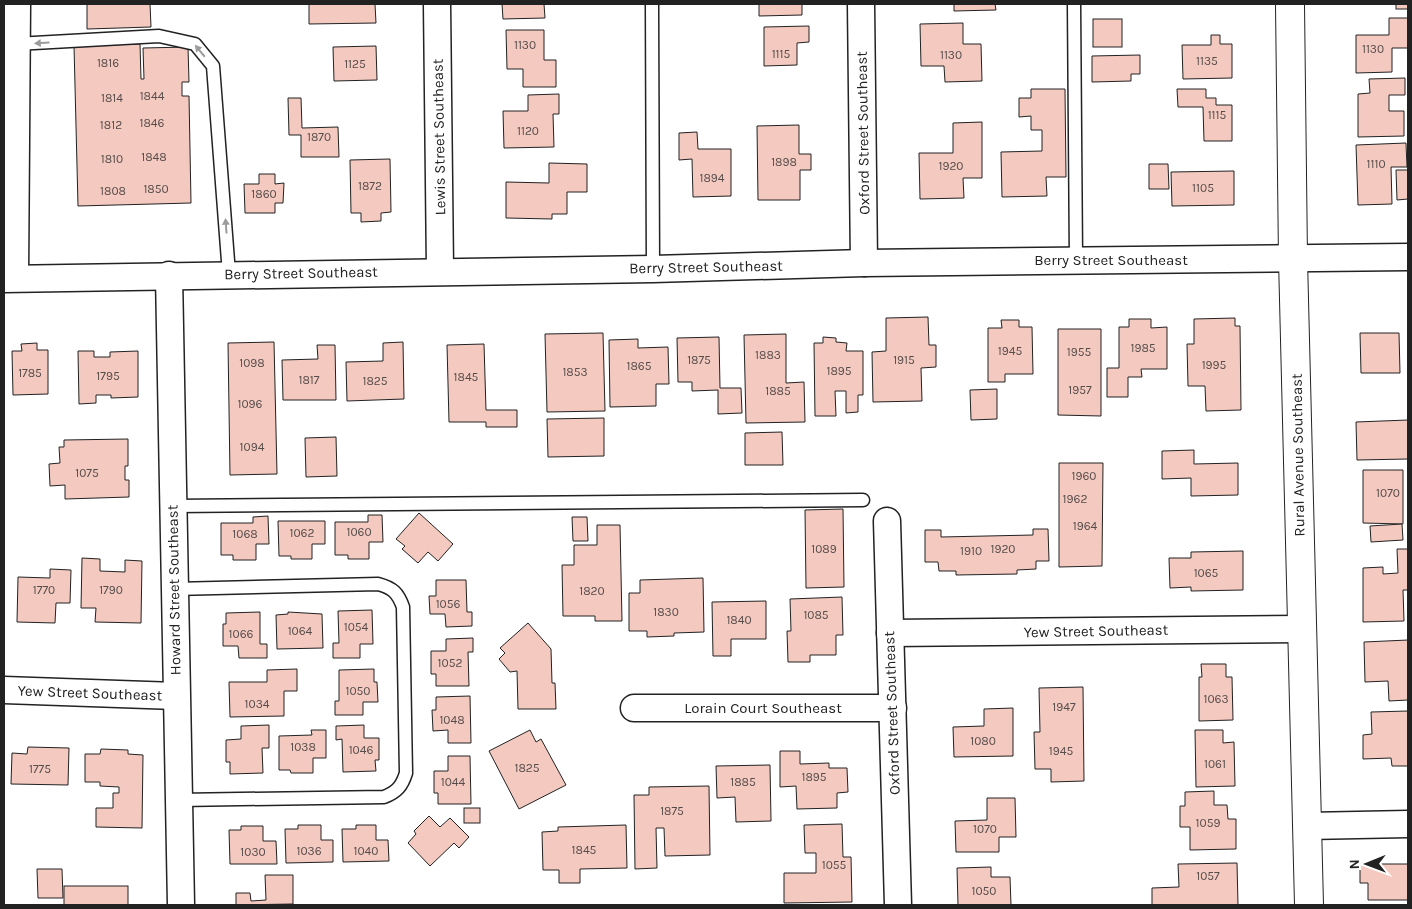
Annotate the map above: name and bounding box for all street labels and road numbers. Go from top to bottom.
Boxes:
street label: Oxford Street Southeast [853,51,873,215]
street label: Lewis Street Southeast [429,58,449,216]
street label: Berry Street Southeast [1034,251,1188,269]
street label: Berry Street Southeast [629,257,783,277]
street label: Berry Street Southeast [224,263,378,283]
street label: Rural Avenue Southeast [1288,373,1308,537]
street label: Howard Street Southeast [164,504,184,675]
street label: Yew Street Southeast [1024,621,1169,641]
street label: Oxford Street Southeast [880,630,904,795]
street label: Yew Street Southeast [17,681,163,705]
street label: Lorain Court Southeast [684,699,842,717]

